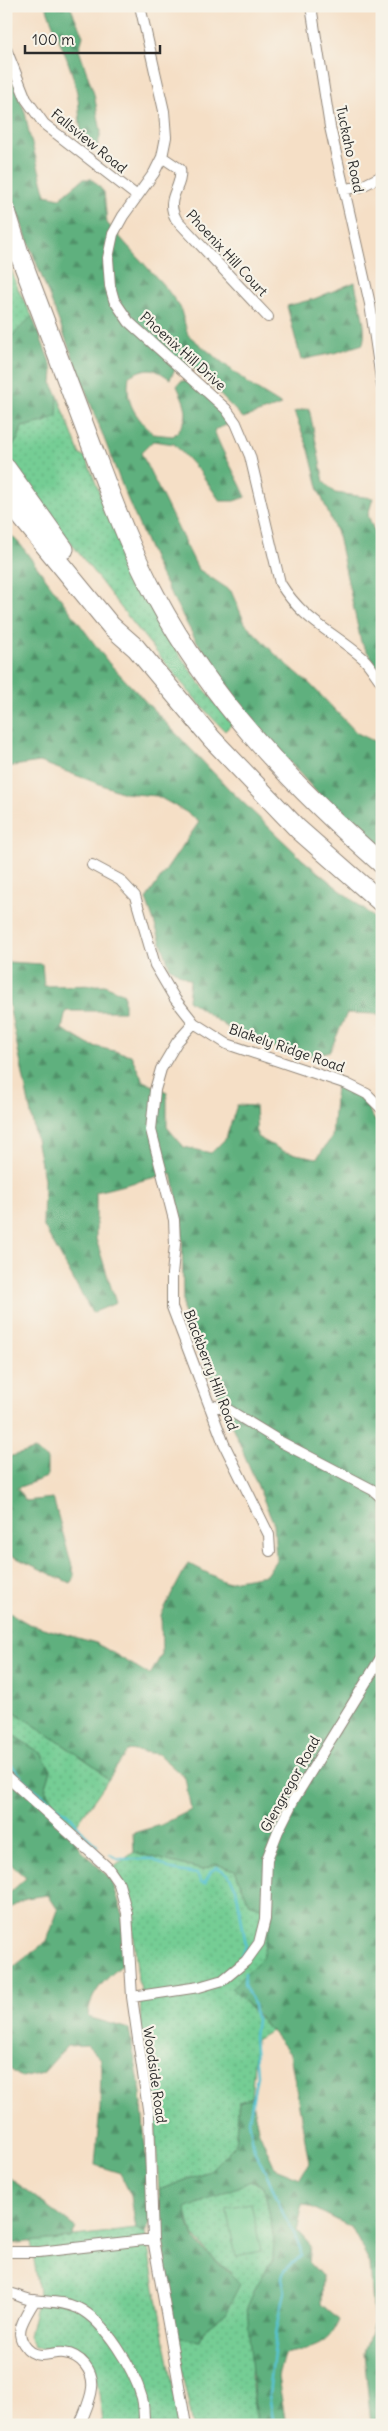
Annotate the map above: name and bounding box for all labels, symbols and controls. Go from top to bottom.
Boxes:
scale bar [25,22,160,54]
text: 100 m [32,30,74,49]
street label: Tuckaho Road [332,104,368,194]
street label: Fallsview Road [47,105,131,177]
street label: Phoenix Hill Court [182,206,272,300]
street label: Phoenix Hill Drive [136,308,230,394]
street label: Blakely Ridge Road [227,1020,347,1076]
street label: Blackberry Hill Road [180,1307,242,1433]
street label: Glengregor Road [256,1733,324,1835]
street label: Woodside Road [139,2025,171,2125]

